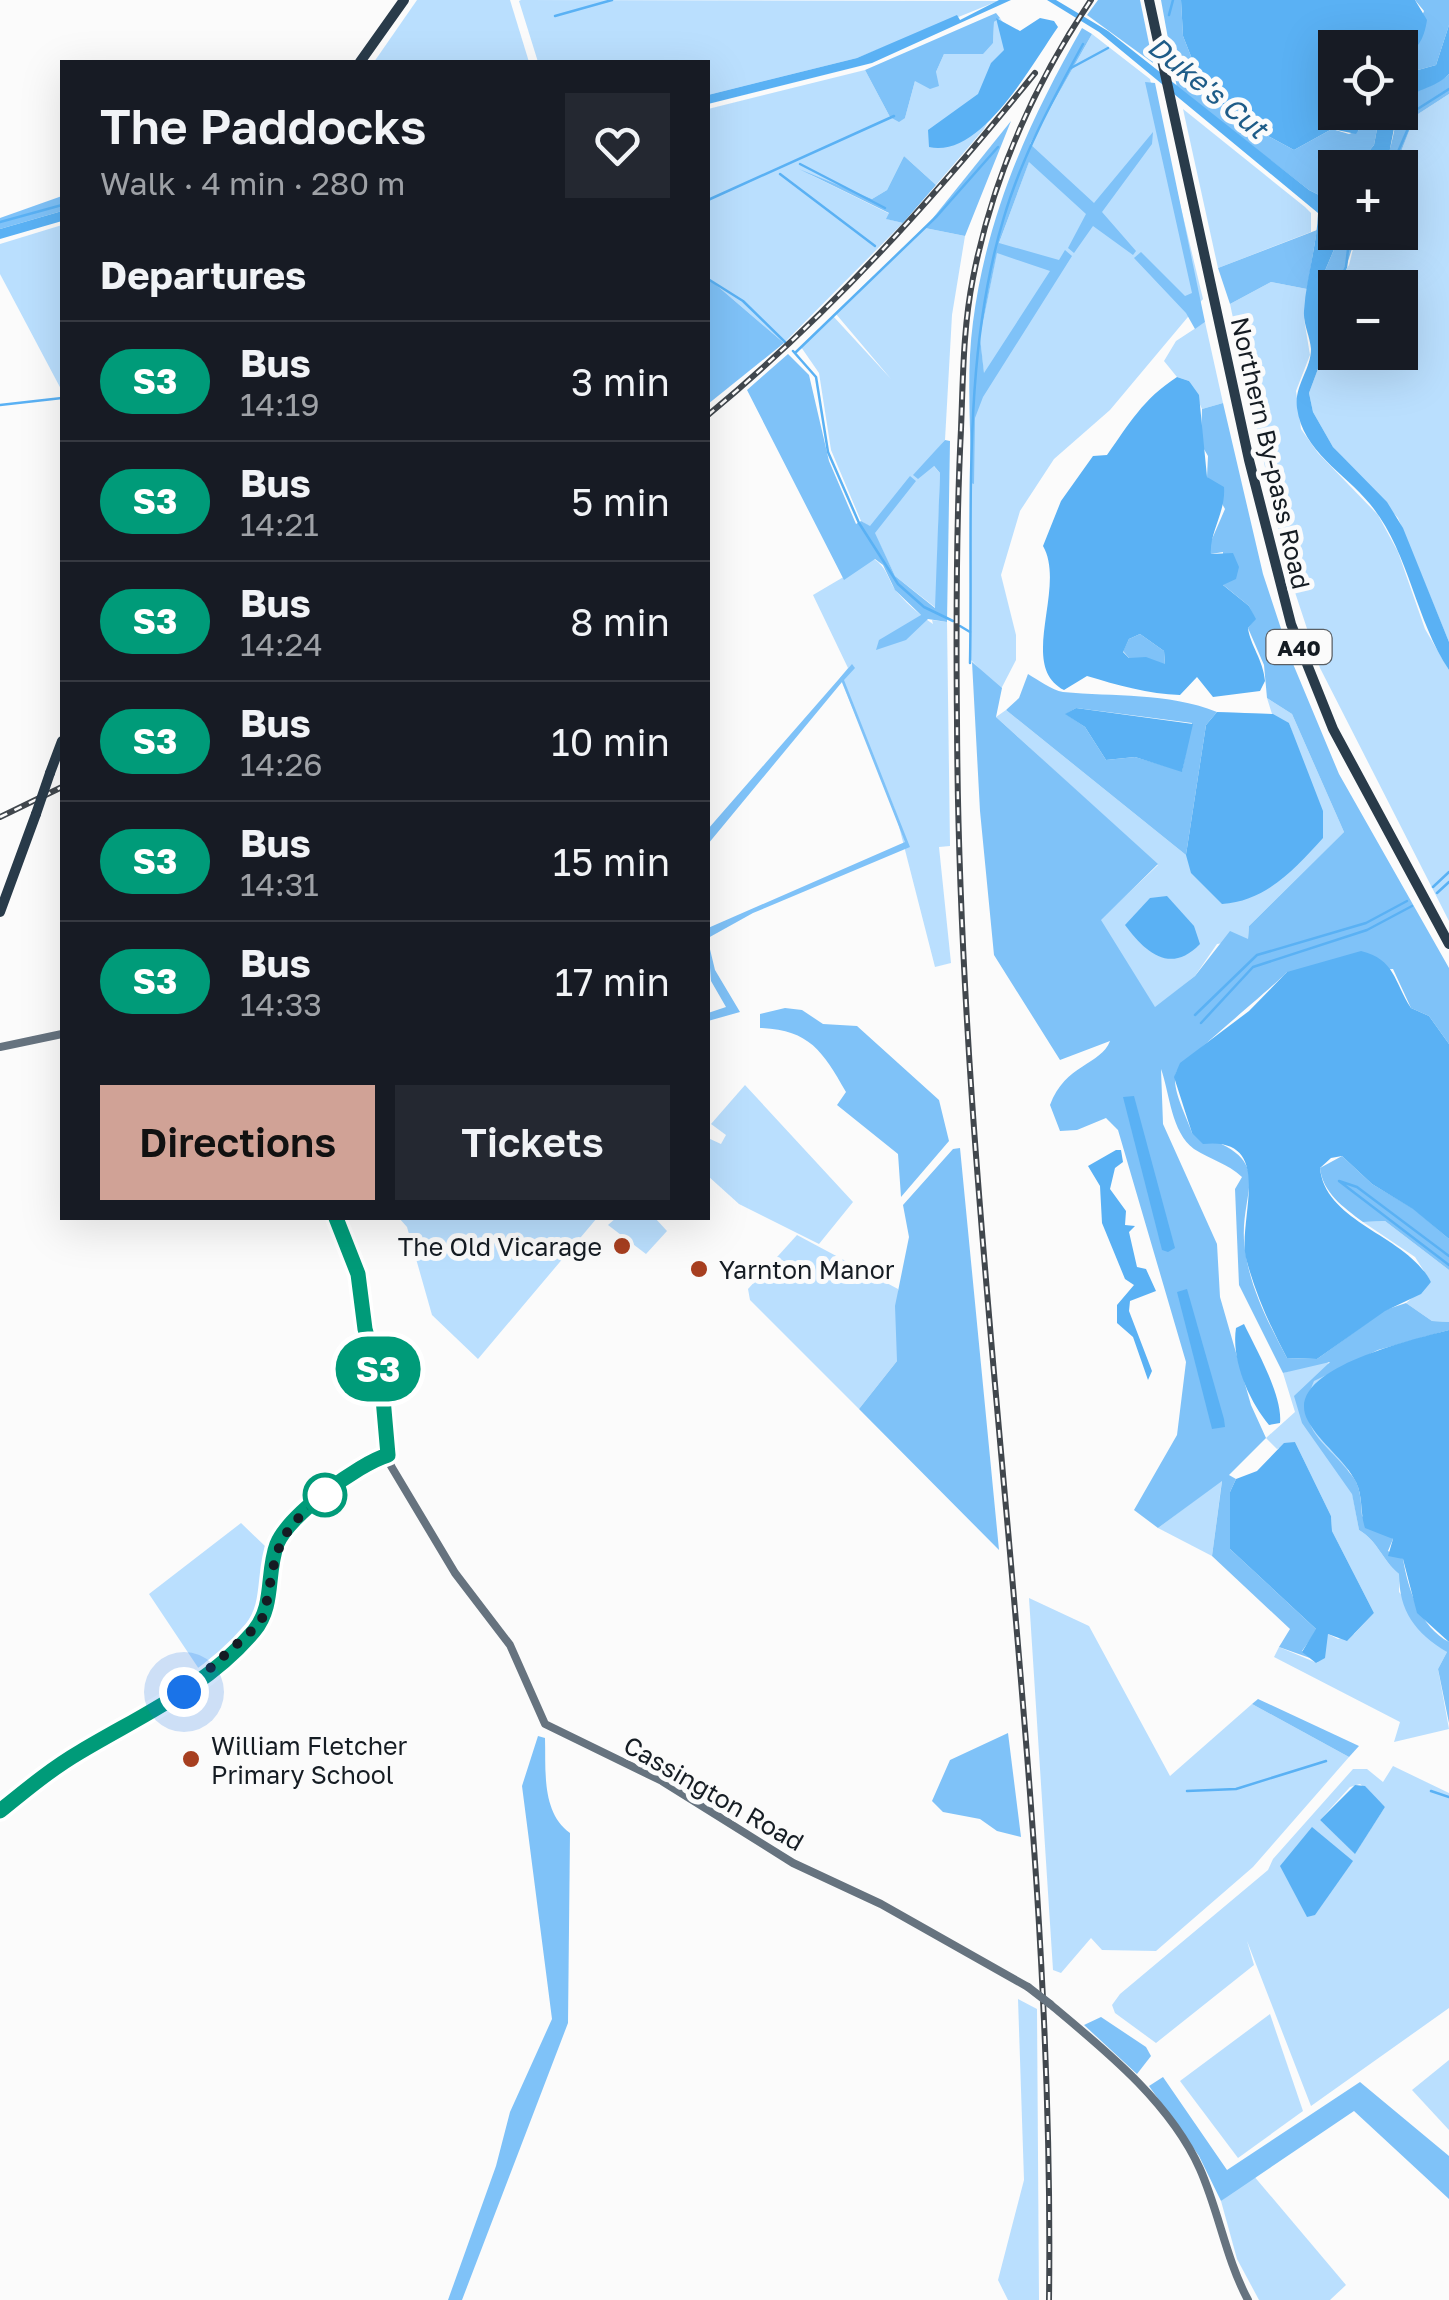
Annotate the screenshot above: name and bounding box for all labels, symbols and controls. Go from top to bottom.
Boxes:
water label: Duke's Cut [1142,29,1276,147]
map controls [1318,30,1418,370]
button: locate [1318,30,1418,130]
button: heart [565,93,670,198]
text: The Paddocks [100,97,426,155]
button: + [1318,150,1418,250]
text: Walk · 4 min · 280 m [100,164,405,202]
text: Departures [100,252,306,297]
button: − [1318,270,1418,370]
street label: Northern By-pass Road [1225,314,1317,592]
text: Bus [240,340,311,385]
text: 3 min [571,359,670,404]
text: S3 [133,360,177,402]
text: 14:19 [240,385,320,423]
text: Bus [240,460,311,505]
text: 5 min [571,479,670,524]
text: S3 [133,480,177,522]
text: 14:21 [240,505,319,543]
text: Bus [240,580,311,625]
text: 8 min [570,599,670,644]
text: S3 [133,600,177,642]
text: 14:24 [240,625,323,663]
road number: A40 [1266,630,1332,664]
text: Bus [240,700,311,745]
text: 10 min [551,719,670,764]
text: S3 [133,720,177,762]
text: 14:26 [240,745,323,783]
text: Bus [240,820,311,865]
text: 15 min [553,839,670,884]
text: S3 [133,840,177,882]
text: 14:31 [240,865,319,903]
text: Bus [240,940,311,985]
text: 17 min [555,959,670,1004]
text: S3 [133,960,177,1002]
text: 14:33 [240,985,322,1023]
button: Directions [100,1085,375,1200]
button: Tickets [395,1085,670,1200]
place label: The Old Vicarage [398,1231,602,1262]
marker: The Old Vicarage [611,1235,633,1257]
place label: Yarnton Manor [719,1254,895,1285]
marker: Yarnton Manor [688,1258,710,1280]
line badge: S3 [333,1336,423,1402]
text: S3 [356,1348,400,1390]
unlabelled marker [304,1474,346,1516]
your location [159,1667,209,1717]
street label: Cassington Road [618,1729,810,1857]
place label: William Fletcher Primary School [211,1730,408,1790]
marker: William Fletcher Primary School [180,1748,202,1770]

